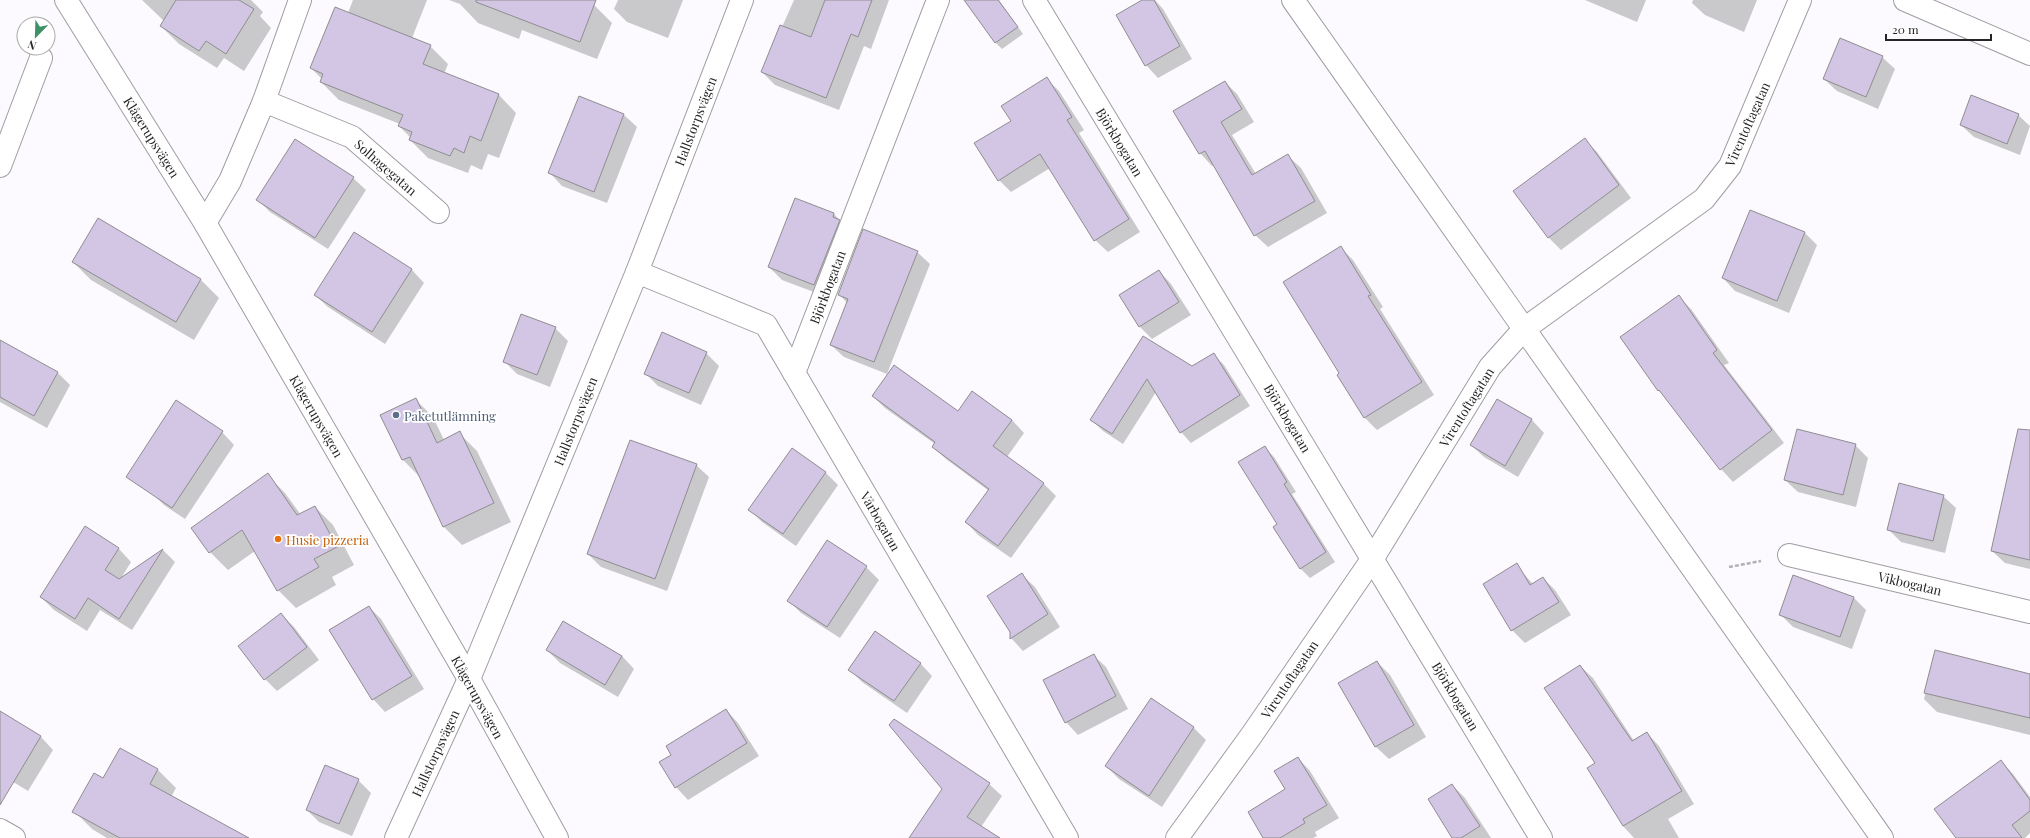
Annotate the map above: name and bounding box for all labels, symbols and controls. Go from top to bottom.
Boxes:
north arrow [16,16,56,56]
scale bar [1886,16,1991,42]
text: 20 m [1892,21,1919,37]
text: N [25,37,38,54]
street label: Hallstorpsvägen [670,74,720,168]
street label: Virentoftagatan [1720,79,1773,170]
street label: Klågerupsvägen [120,93,184,181]
street label: Björkbogatan [1093,104,1147,180]
street label: Solhagegatan [351,135,421,199]
street label: Björkbogatan [805,248,849,326]
street label: Virentoftagatan [1434,364,1497,451]
street label: Klågerupsvägen [286,372,348,461]
street label: Hallstorpsvägen [549,374,601,468]
street label: Björkbogatan [1261,380,1315,456]
place label: Paketutlämning [404,407,496,424]
marker: Paketutlämning [391,410,401,420]
street label: Vårbogatan [857,487,905,554]
place label: Husie pizzeria [286,531,370,548]
marker: Husie pizzeria [273,534,283,544]
street label: Vikbogatan [1875,567,1944,599]
street label: Virentoftagatan [1256,636,1322,722]
street label: Klågerupsvägen [448,652,508,742]
street label: Björkbogatan [1429,658,1483,734]
street label: Hallstorpsvägen [407,707,463,799]

